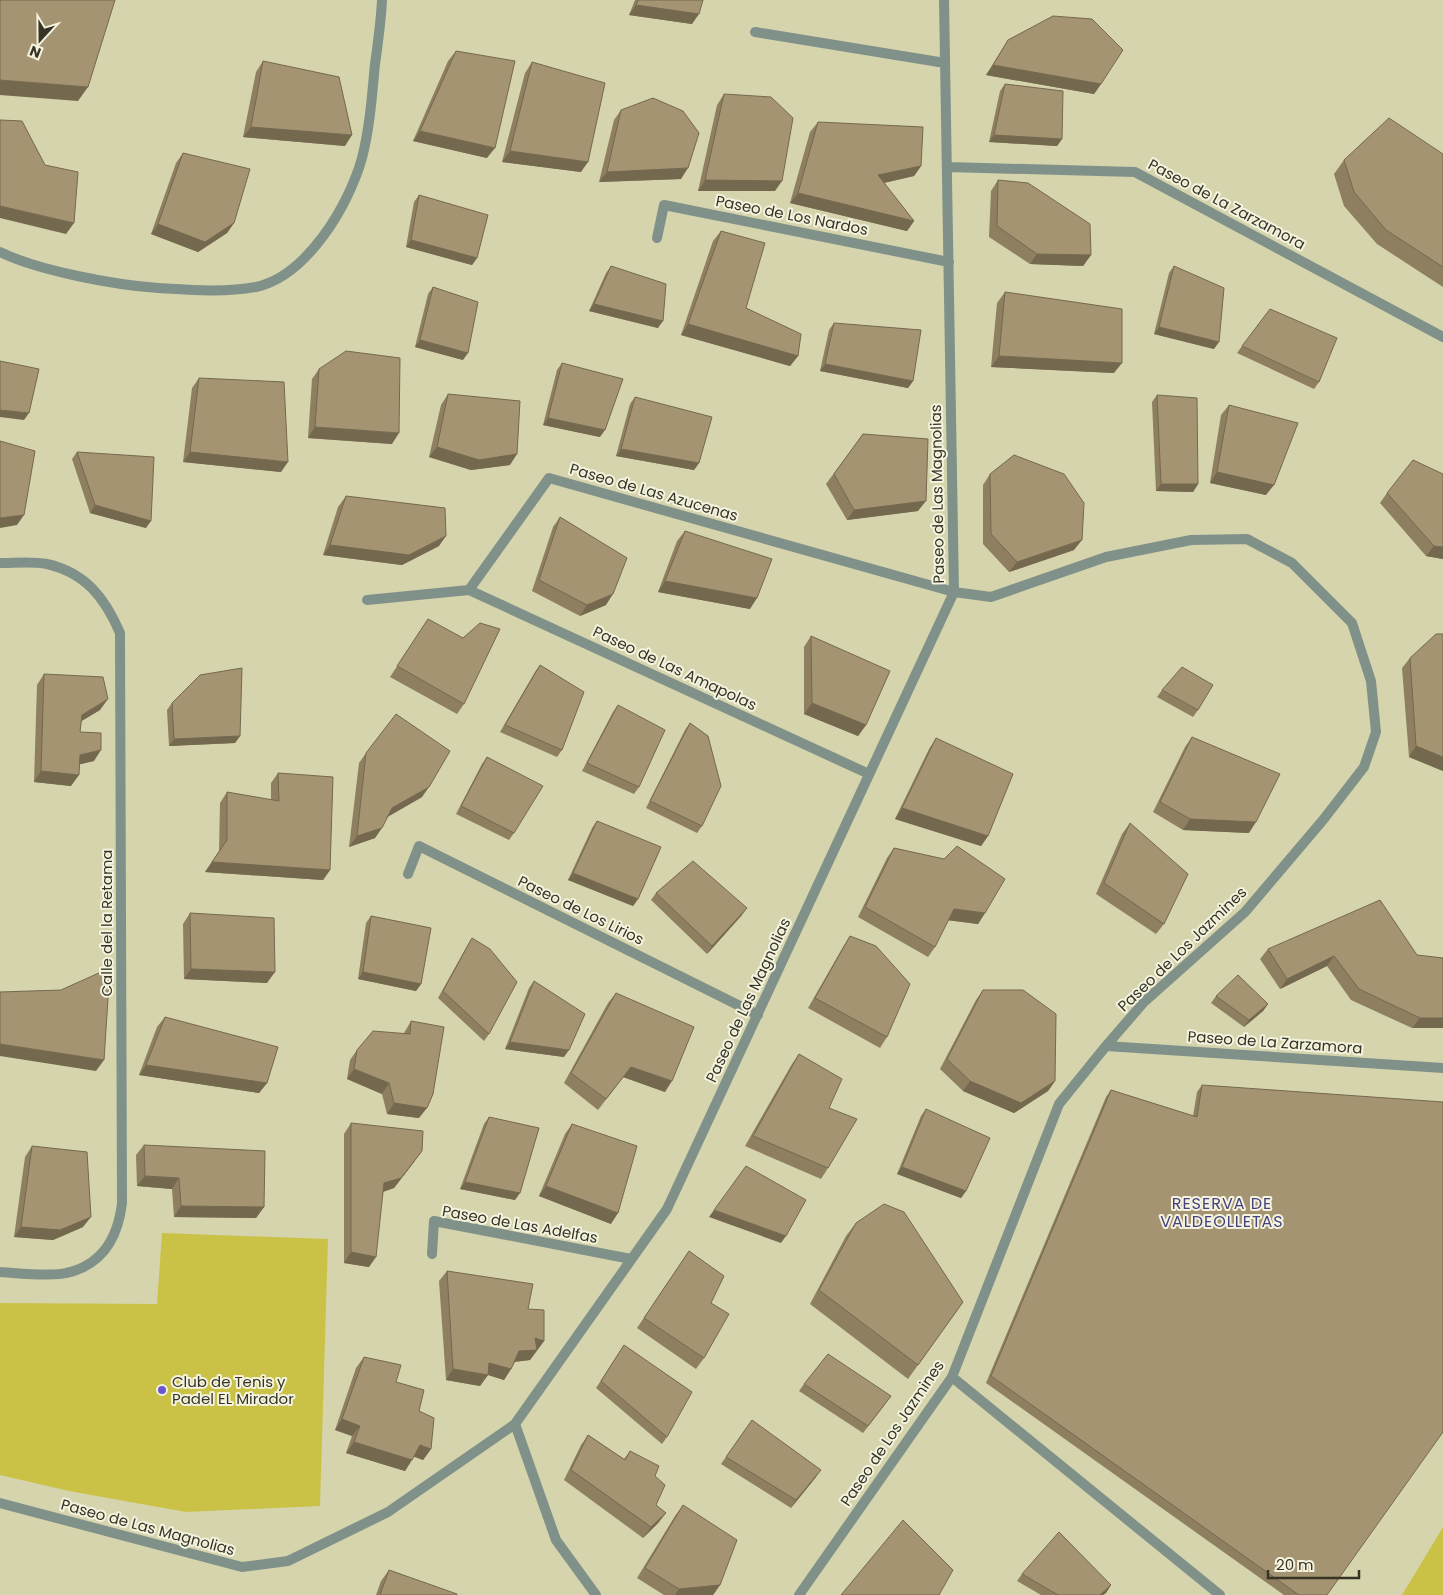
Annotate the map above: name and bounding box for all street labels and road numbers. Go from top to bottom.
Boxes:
street label: Paseo de La Zarzamora [1145,154,1309,254]
street label: Paseo de Los Nardos [714,190,870,240]
street label: Paseo de Las Magnolias [925,404,949,584]
street label: Paseo de Las Azucenas [567,458,741,526]
street label: Paseo de Las Amapolas [590,621,761,715]
street label: Calle del la Retama [96,850,117,997]
street label: Paseo de Los Lirios [514,870,648,950]
street label: Paseo de Los Jazmines [1113,882,1251,1016]
street label: Paseo de Las Magnolias [701,914,795,1086]
street label: Paseo de La Zarzamora [1187,1025,1363,1059]
street label: Paseo de Las Adelfas [441,1200,600,1248]
street label: Paseo de Los Jazmines [835,1356,949,1510]
street label: Paseo de Las Magnolias [59,1494,237,1560]

